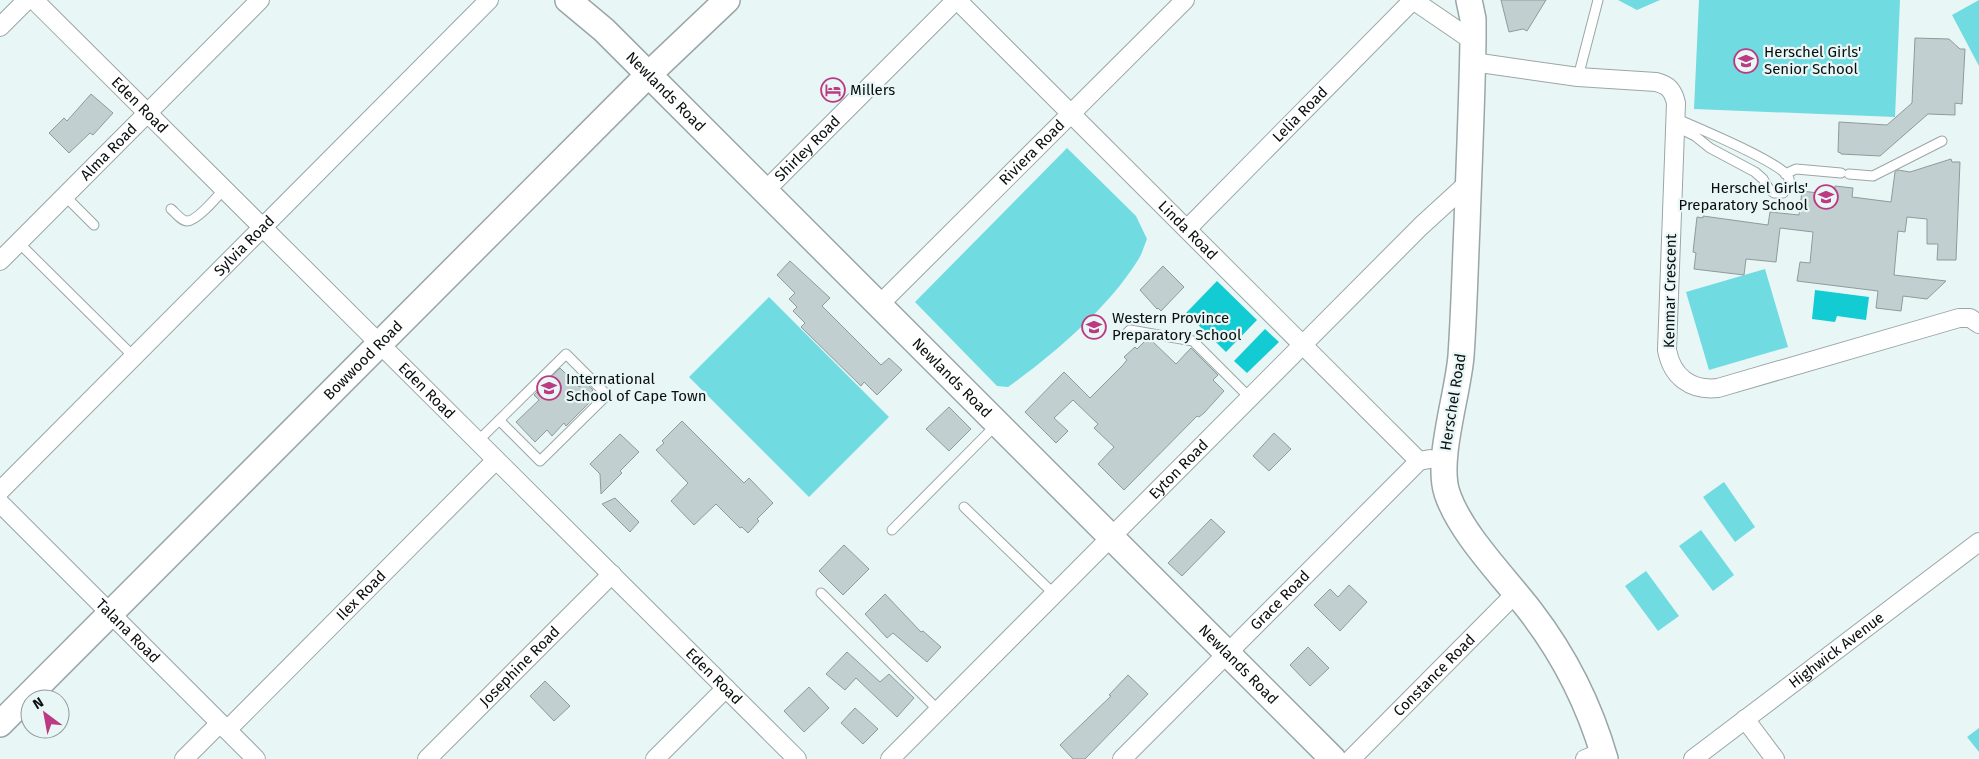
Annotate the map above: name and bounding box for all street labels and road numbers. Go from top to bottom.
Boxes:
street label: Newlands Road [622,48,709,135]
street label: Eden Road [108,73,172,137]
street label: Lelia Road [1269,83,1331,146]
street label: Shirley Road [771,112,844,185]
street label: Riviera Road [995,116,1069,189]
street label: Alma Road [77,120,141,184]
street label: Linda Road [1154,197,1221,264]
street label: Sylvia Road [210,212,278,280]
street label: Kenmar Crescent [1660,233,1680,348]
street label: Bowwood Road [320,317,406,404]
street label: Newlands Road [908,334,996,422]
street label: Herschel Road [1436,352,1470,452]
street label: Eden Road [395,359,459,423]
street label: Eyton Road [1145,436,1212,503]
street label: Ilex Road [333,567,390,624]
street label: Grace Road [1247,567,1314,634]
street label: Talana Road [92,595,164,667]
street label: Highwick Avenue [1785,608,1888,692]
street label: Newlands Road [1195,621,1282,708]
street label: Josephine Road [476,622,564,710]
street label: Constance Road [1390,630,1479,720]
street label: Eden Road [682,644,746,708]

